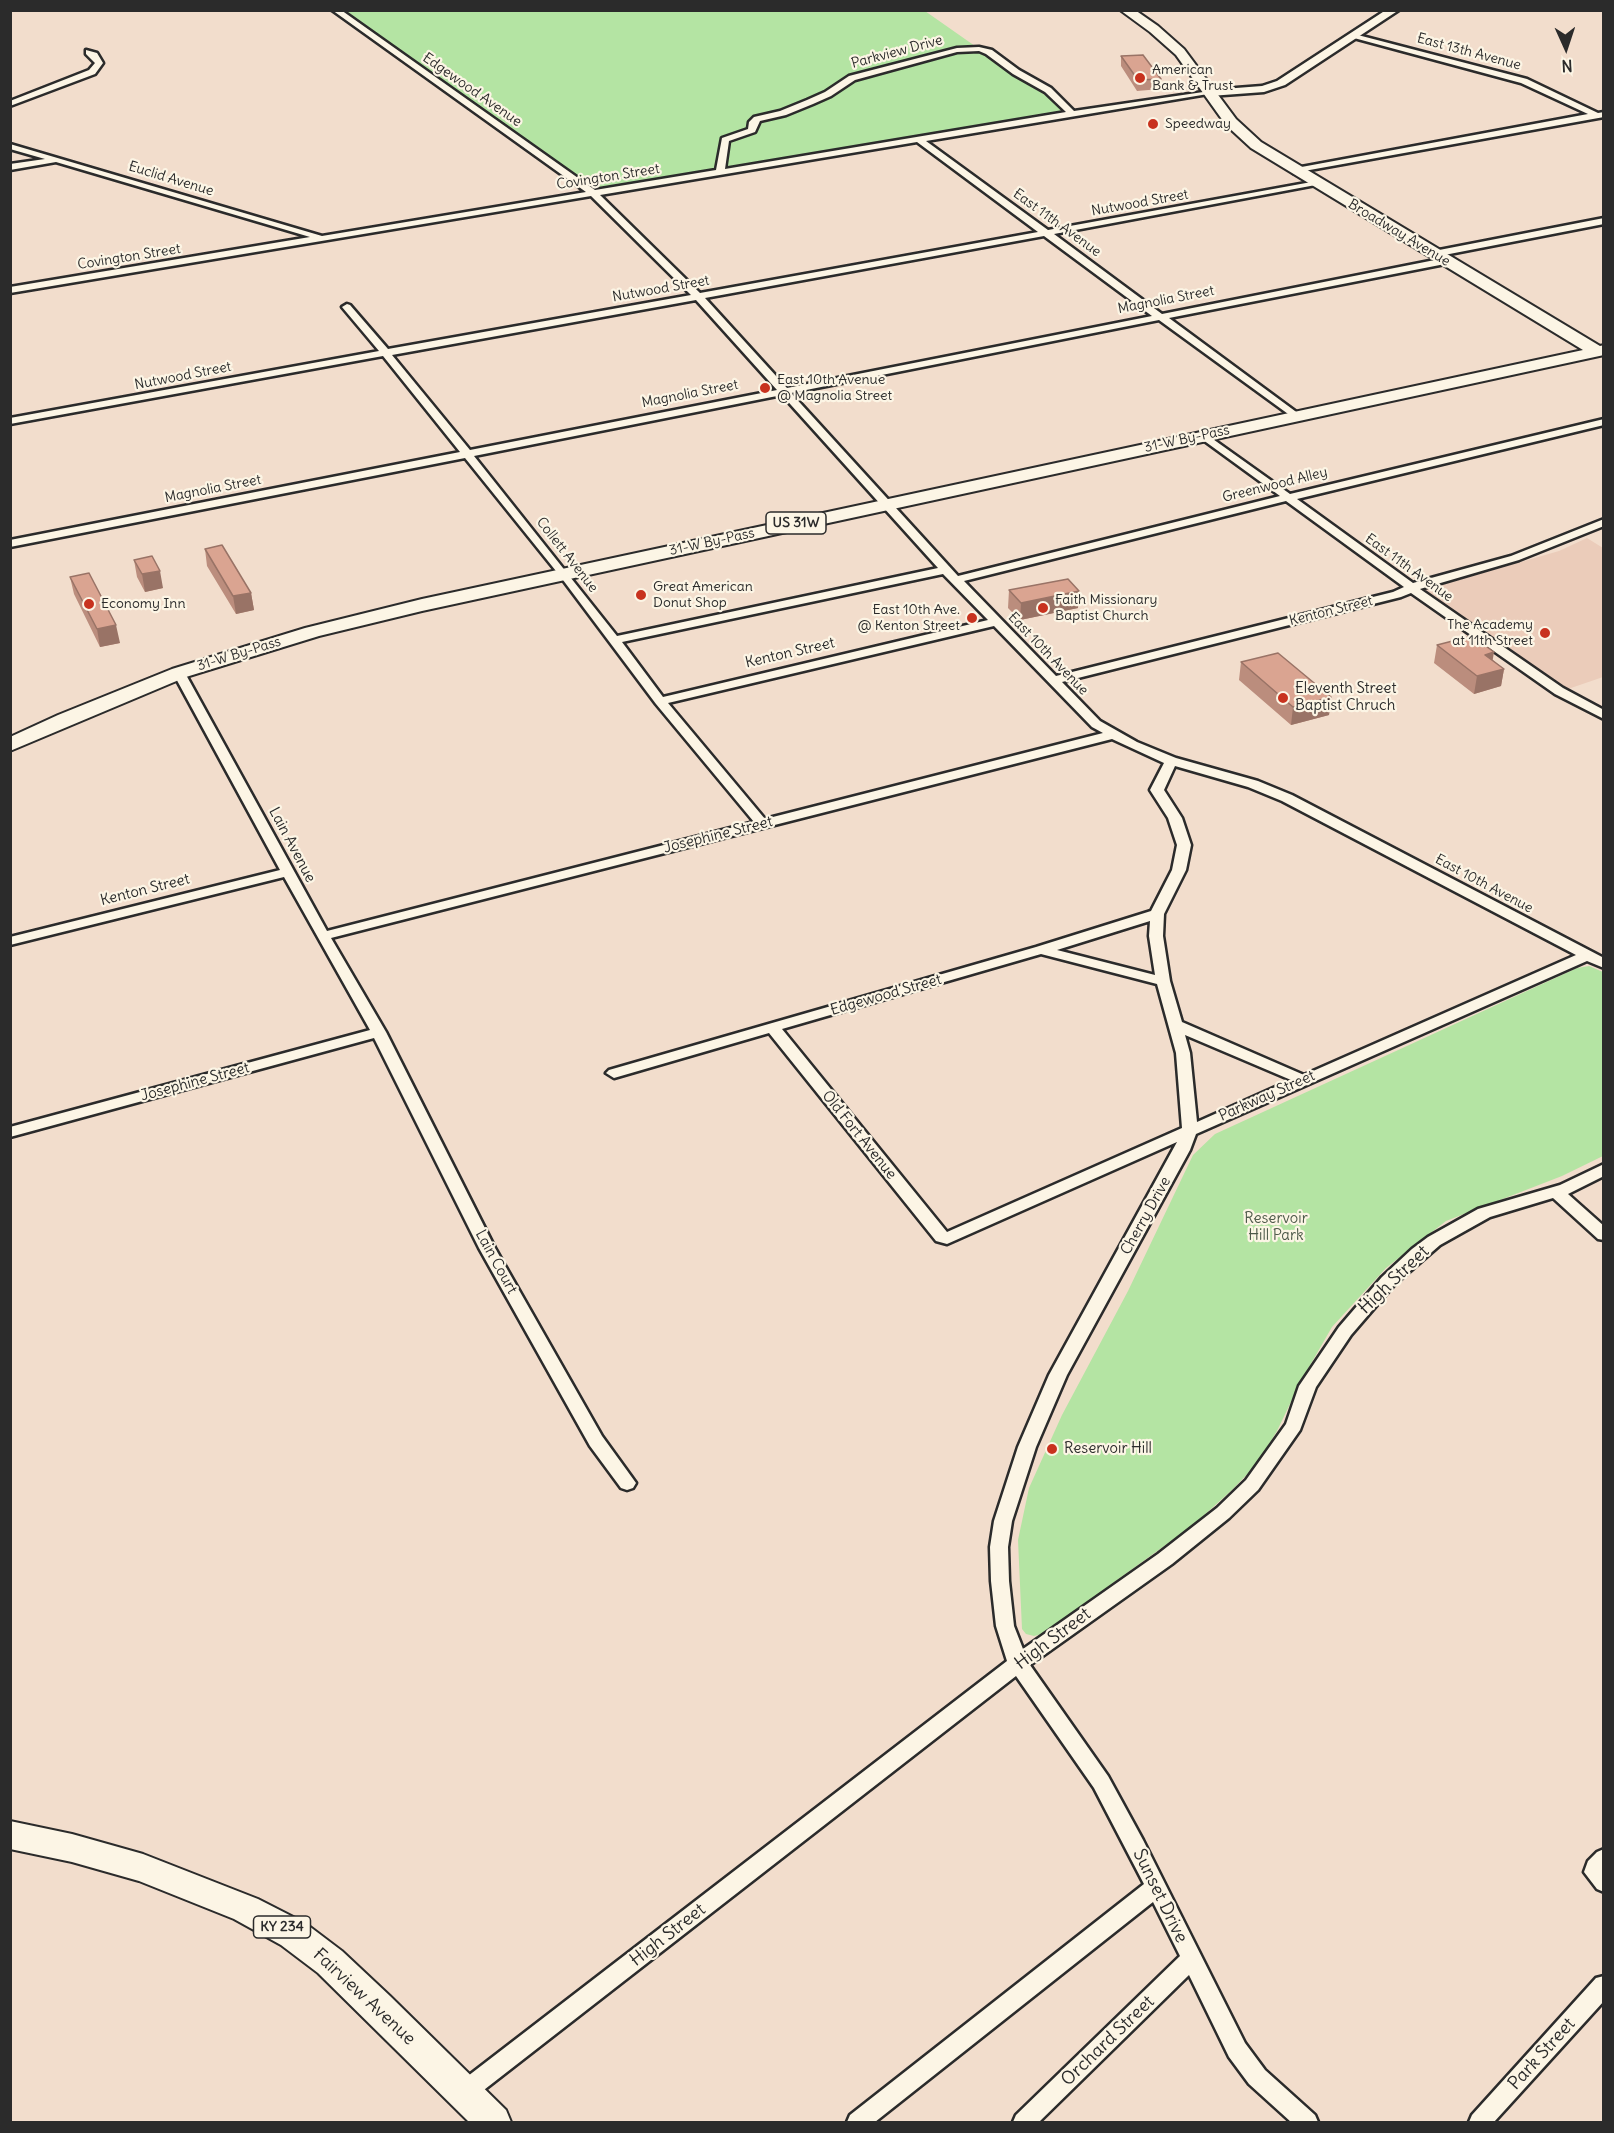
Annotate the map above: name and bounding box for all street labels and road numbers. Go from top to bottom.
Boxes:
street label: East 13th Avenue [1415,30,1523,74]
street label: Parkview Drive [850,32,944,72]
street label: Edgewood Avenue [419,50,525,130]
street label: Euclid Avenue [126,158,216,200]
street label: Covington Street [555,161,661,193]
street label: East 11th Avenue [1010,185,1104,261]
street label: Nutwood Street [1090,186,1190,220]
street label: Broadway Avenue [1345,196,1453,270]
street label: Covington Street [76,241,182,273]
street label: Nutwood Street [611,272,711,306]
street label: Magnolia Street [1116,282,1216,318]
street label: Nutwood Street [133,358,233,394]
street label: Magnolia Street [640,376,740,412]
street label: 31-W By-Pass [1143,422,1231,456]
street label: Greenwood Alley [1221,464,1329,506]
street label: Magnolia Street [163,471,263,507]
road number: US 31W [766,512,826,534]
street label: Collett Avenue [533,514,601,596]
street label: 31-W By-Pass [668,525,756,559]
street label: East 11th Avenue [1362,530,1456,606]
street label: Kenton Street [1288,593,1374,629]
street label: East 10th Avenue [1004,609,1092,699]
street label: 31-W By-Pass [195,633,283,675]
street label: Kenton Street [743,634,837,672]
street label: Lain Avenue [265,804,319,886]
street label: Josephine Street [662,813,774,857]
street label: East 10th Avenue [1432,851,1536,917]
street label: Kenton Street [99,870,191,910]
street label: Edgewood Street [828,971,944,1019]
street label: Josephine Street [139,1059,251,1105]
street label: Parkway Street [1216,1067,1318,1125]
street label: Old Fort Avenue [818,1087,900,1183]
street label: Cherry Drive [1117,1174,1175,1258]
street label: Lain Court [471,1227,521,1297]
street label: High Street [1354,1241,1434,1319]
street label: High Street [1011,1603,1095,1675]
street label: Sunset Drive [1128,1846,1192,1946]
street label: High Street [626,1899,710,1971]
road number: KY 234 [254,1916,310,1938]
street label: Fairview Avenue [308,1944,420,2050]
street label: Orchard Street [1057,1991,1159,2091]
street label: Park Street [1504,2014,1580,2094]

